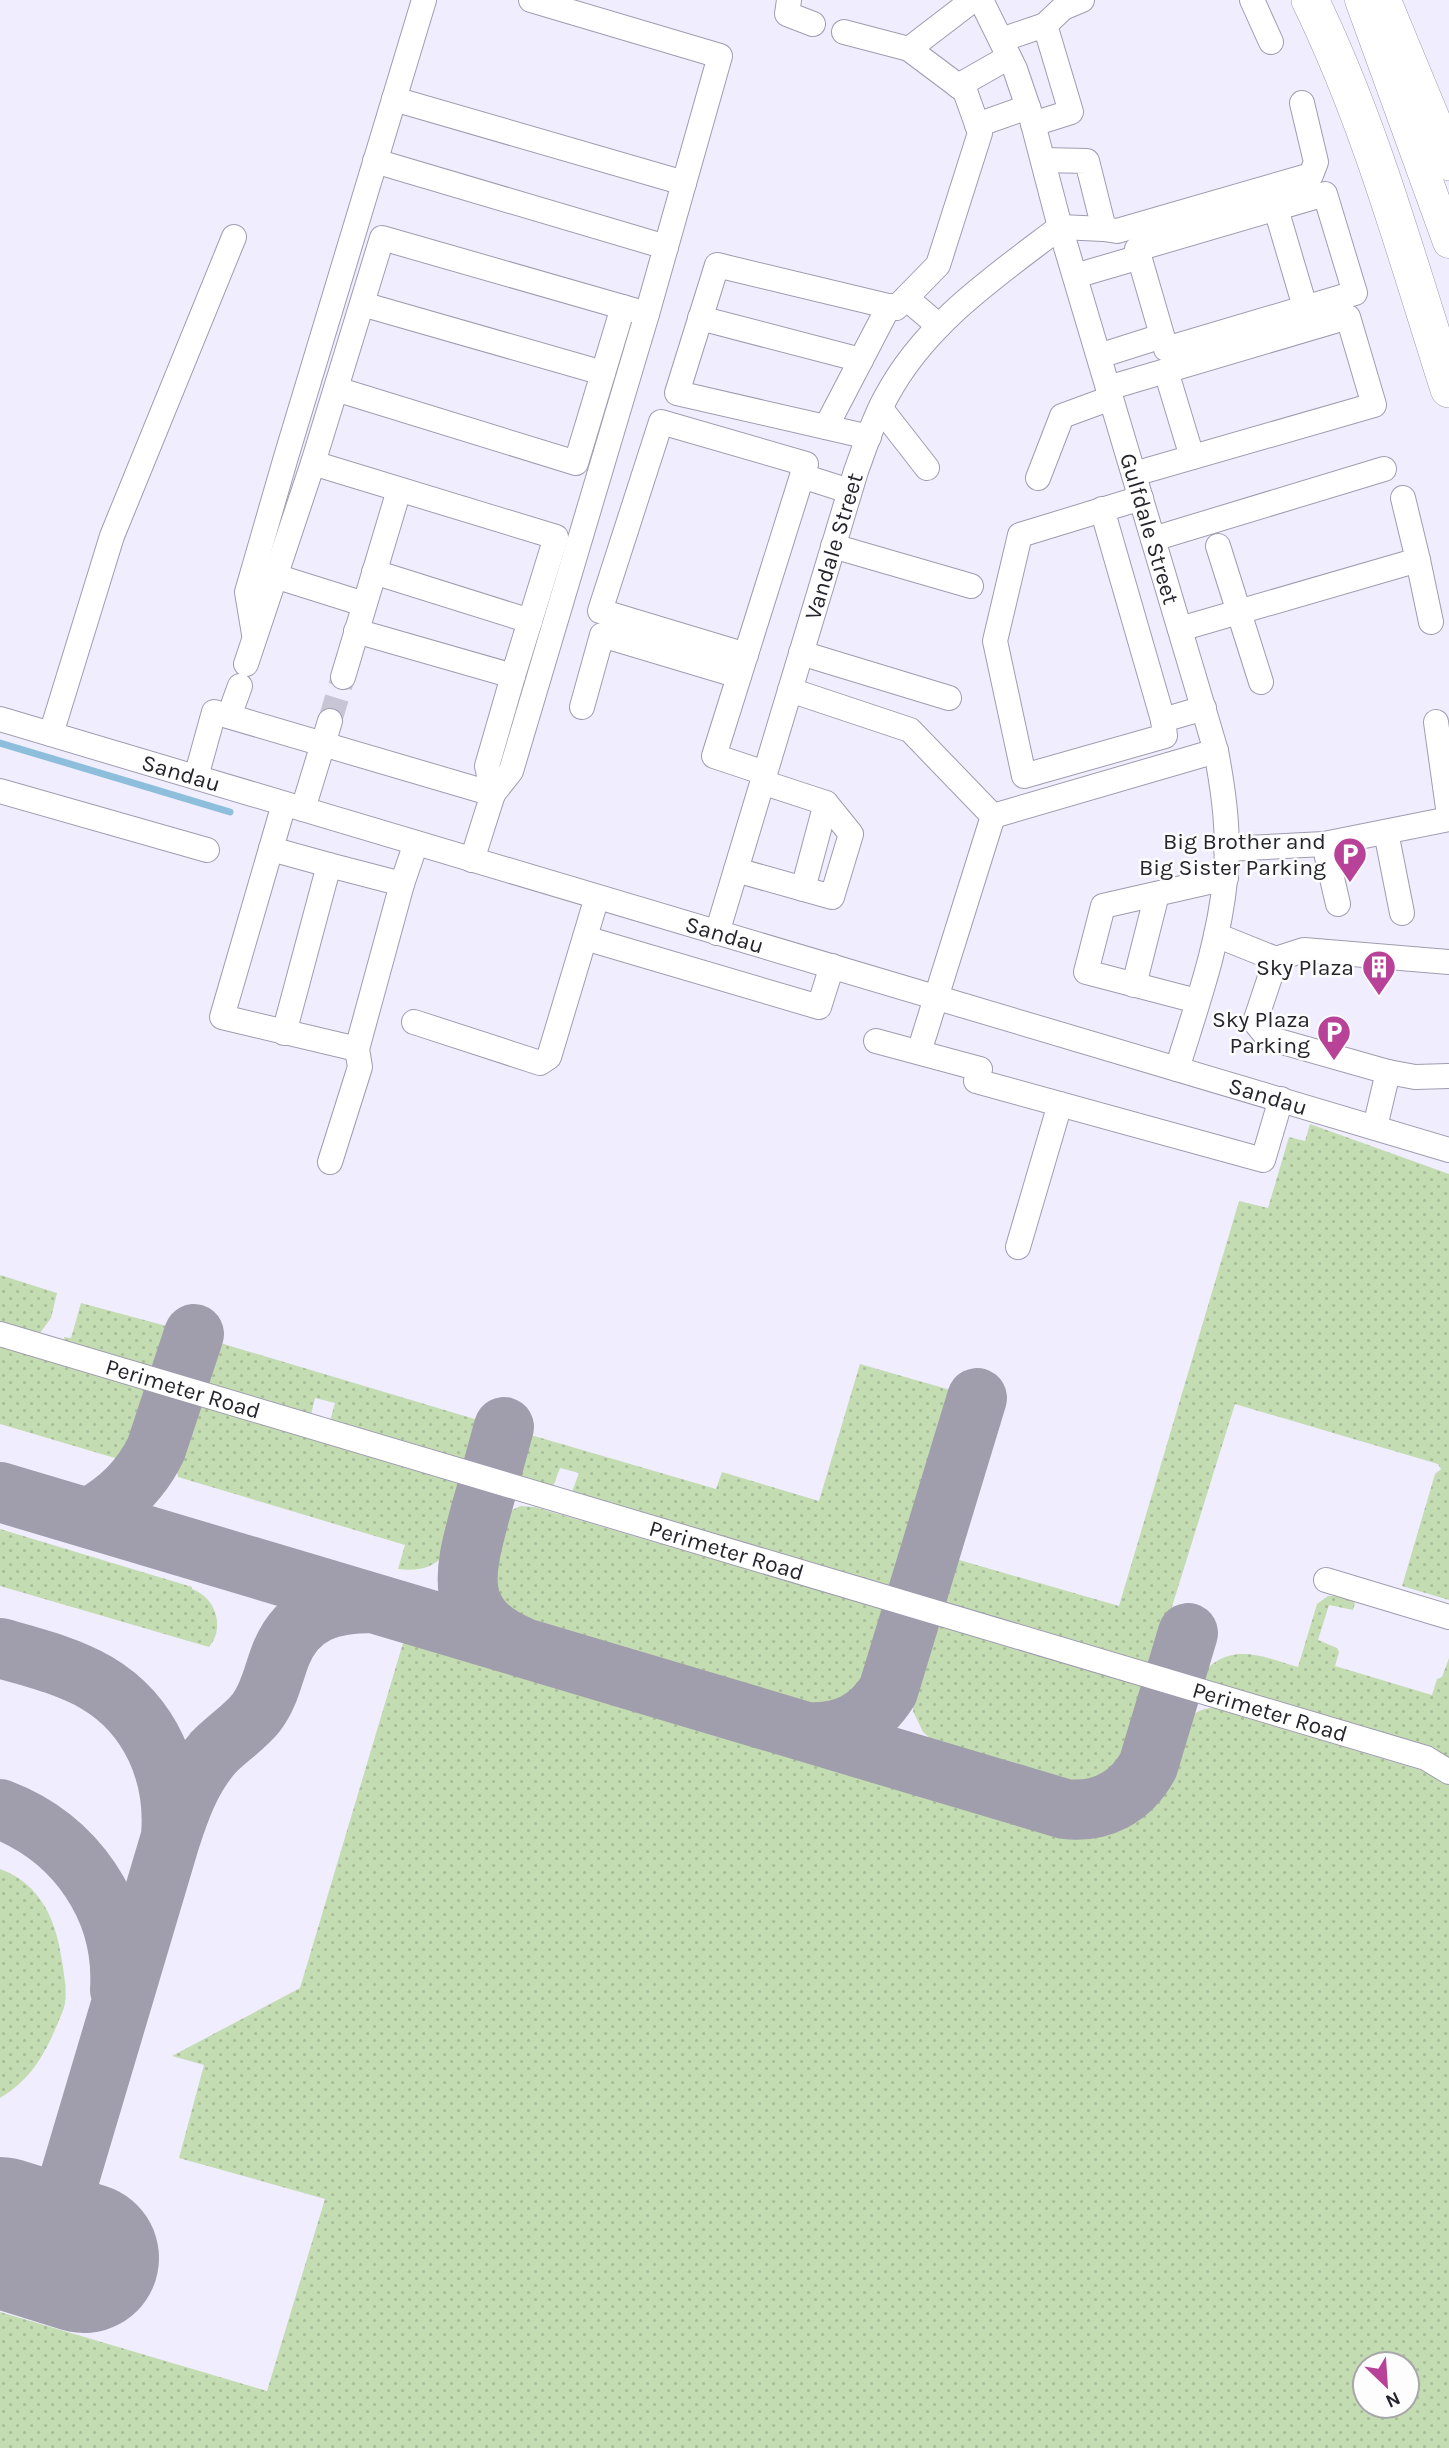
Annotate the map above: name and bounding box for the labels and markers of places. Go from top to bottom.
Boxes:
place label: Big Brother and Big Sister Parking [1139,828,1326,881]
parking icon: Big Brother and Big Sister Parking [1331,835,1369,884]
building icon: Sky Plaza [1360,948,1398,997]
place label: Sky Plaza [1256,954,1354,981]
place label: Sky Plaza Parking [1212,1006,1310,1059]
parking icon: Sky Plaza Parking [1315,1013,1353,1062]

